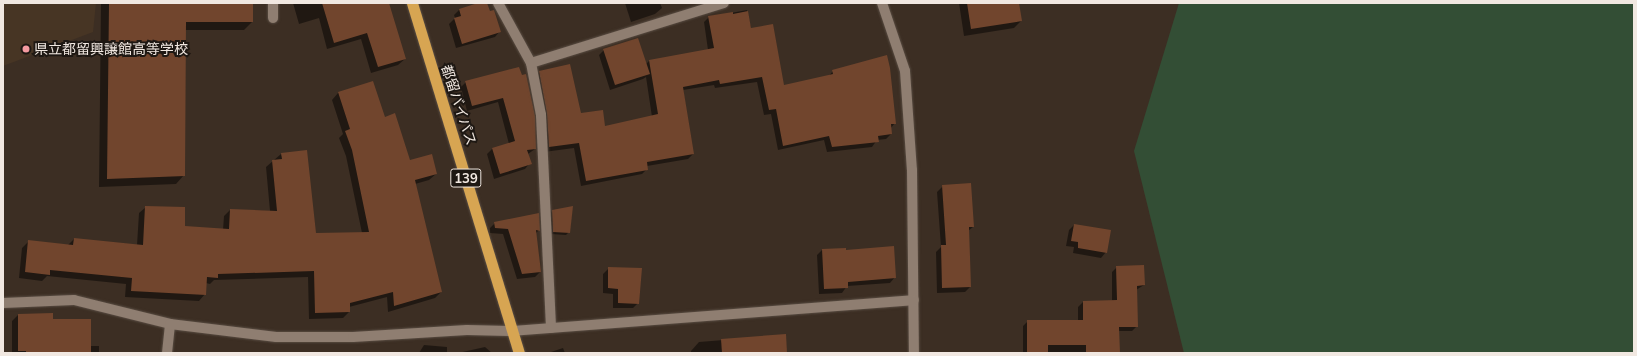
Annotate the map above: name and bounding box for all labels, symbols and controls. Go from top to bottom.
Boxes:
place label: 県立都留興譲館高等学校 [34,41,188,57]
marker: 県立都留興譲館高等学校 [21,44,31,54]
street label: 都留バイパス [438,62,480,148]
road number: 139 [450,167,482,189]

